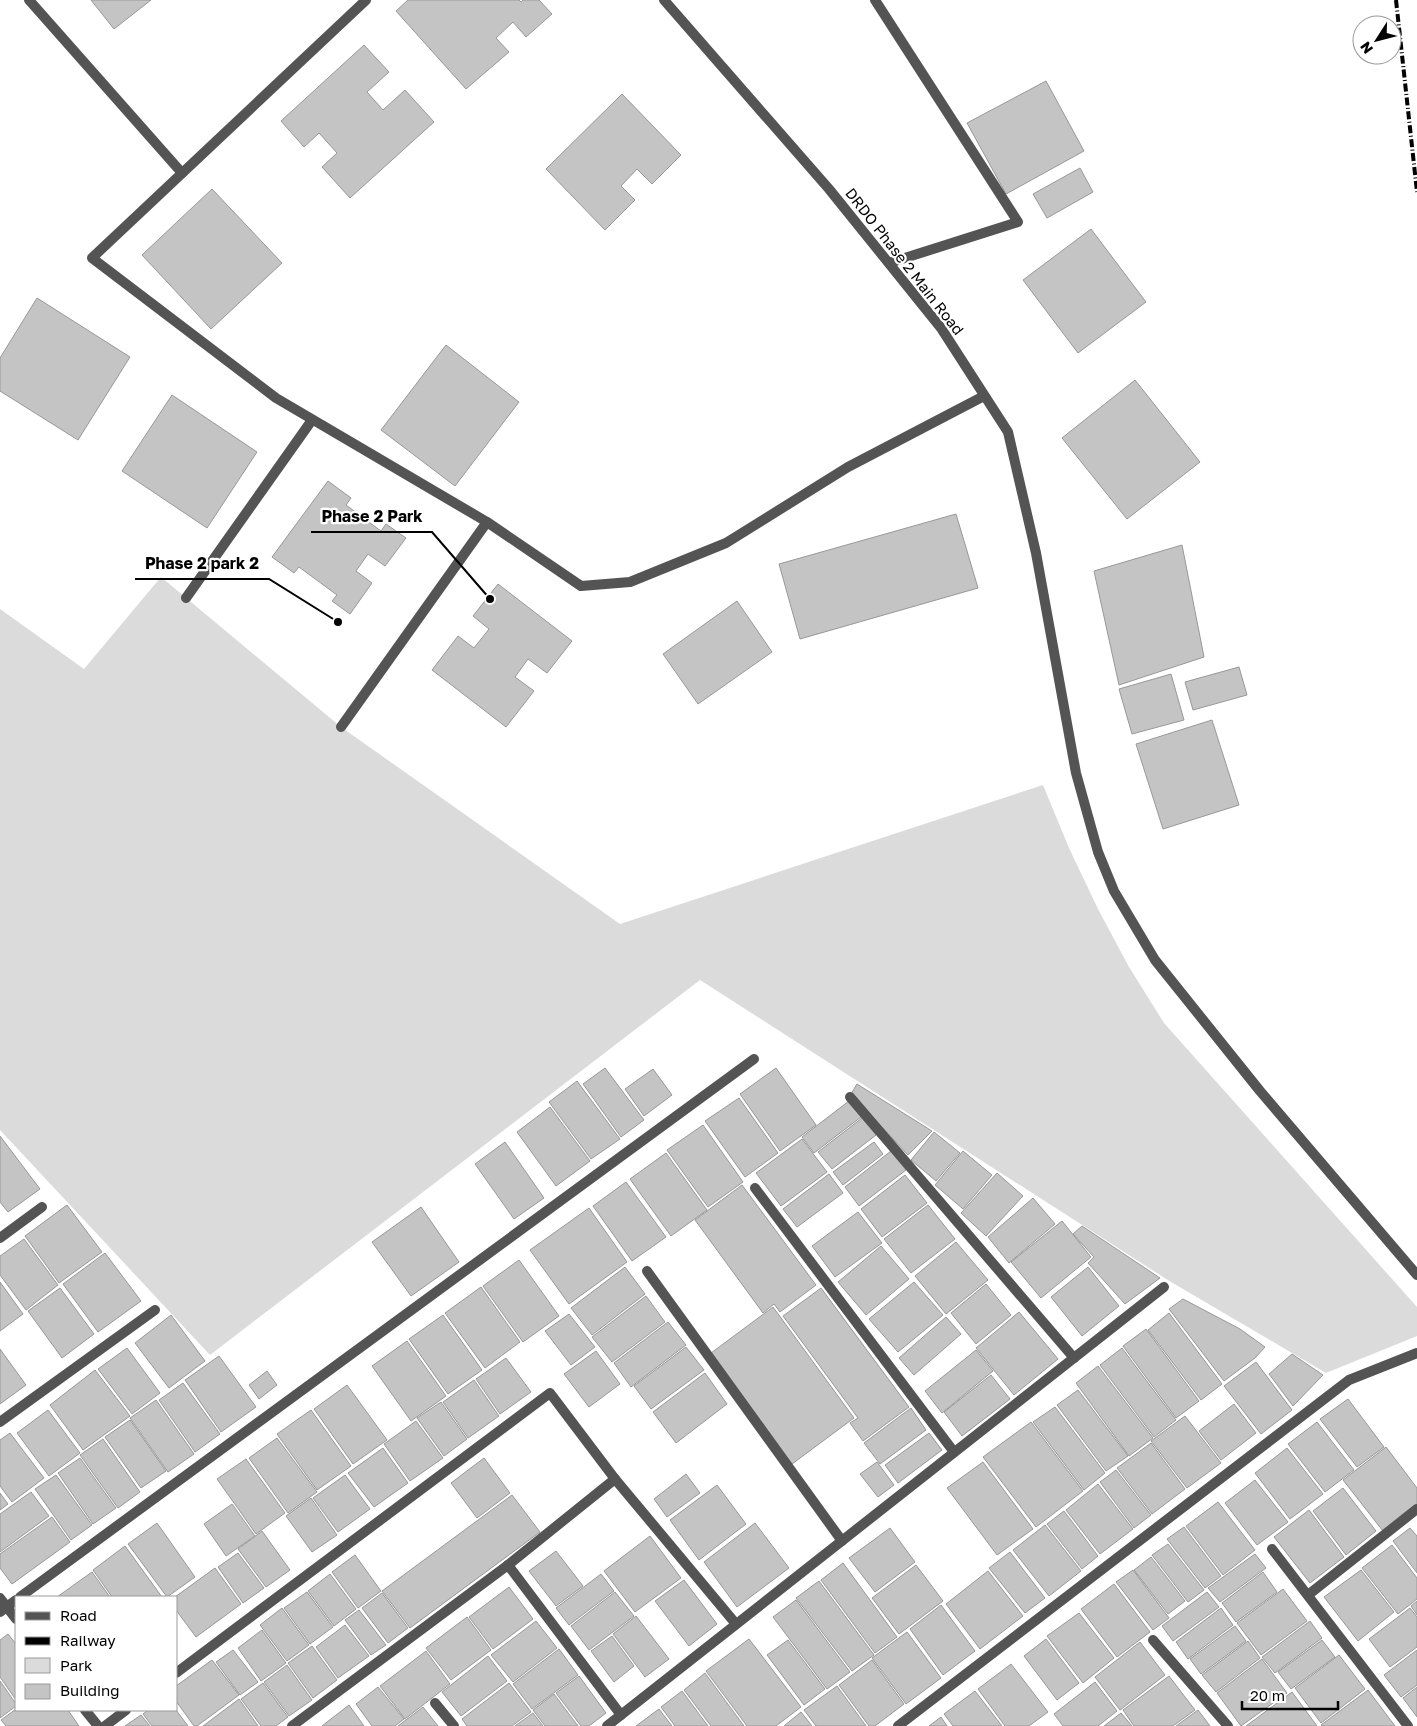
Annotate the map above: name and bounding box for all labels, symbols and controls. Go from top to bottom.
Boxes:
north arrow [1352,15,1402,65]
text: N [1356,39,1376,57]
street label: DRDO Phase 2 Main Road [842,184,968,338]
callout: Phase 2 Park [311,501,432,532]
text: Phase 2 Park [321,506,423,526]
callout: Phase 2 park 2 [135,548,269,579]
text: Phase 2 park 2 [145,553,259,573]
legend [15,1596,178,1711]
text: Road [60,1606,97,1624]
text: Railway [60,1631,116,1649]
text: Park [60,1656,93,1674]
scale bar [1242,1678,1338,1710]
text: Building [60,1681,120,1699]
text: 20 m [1250,1686,1285,1704]

